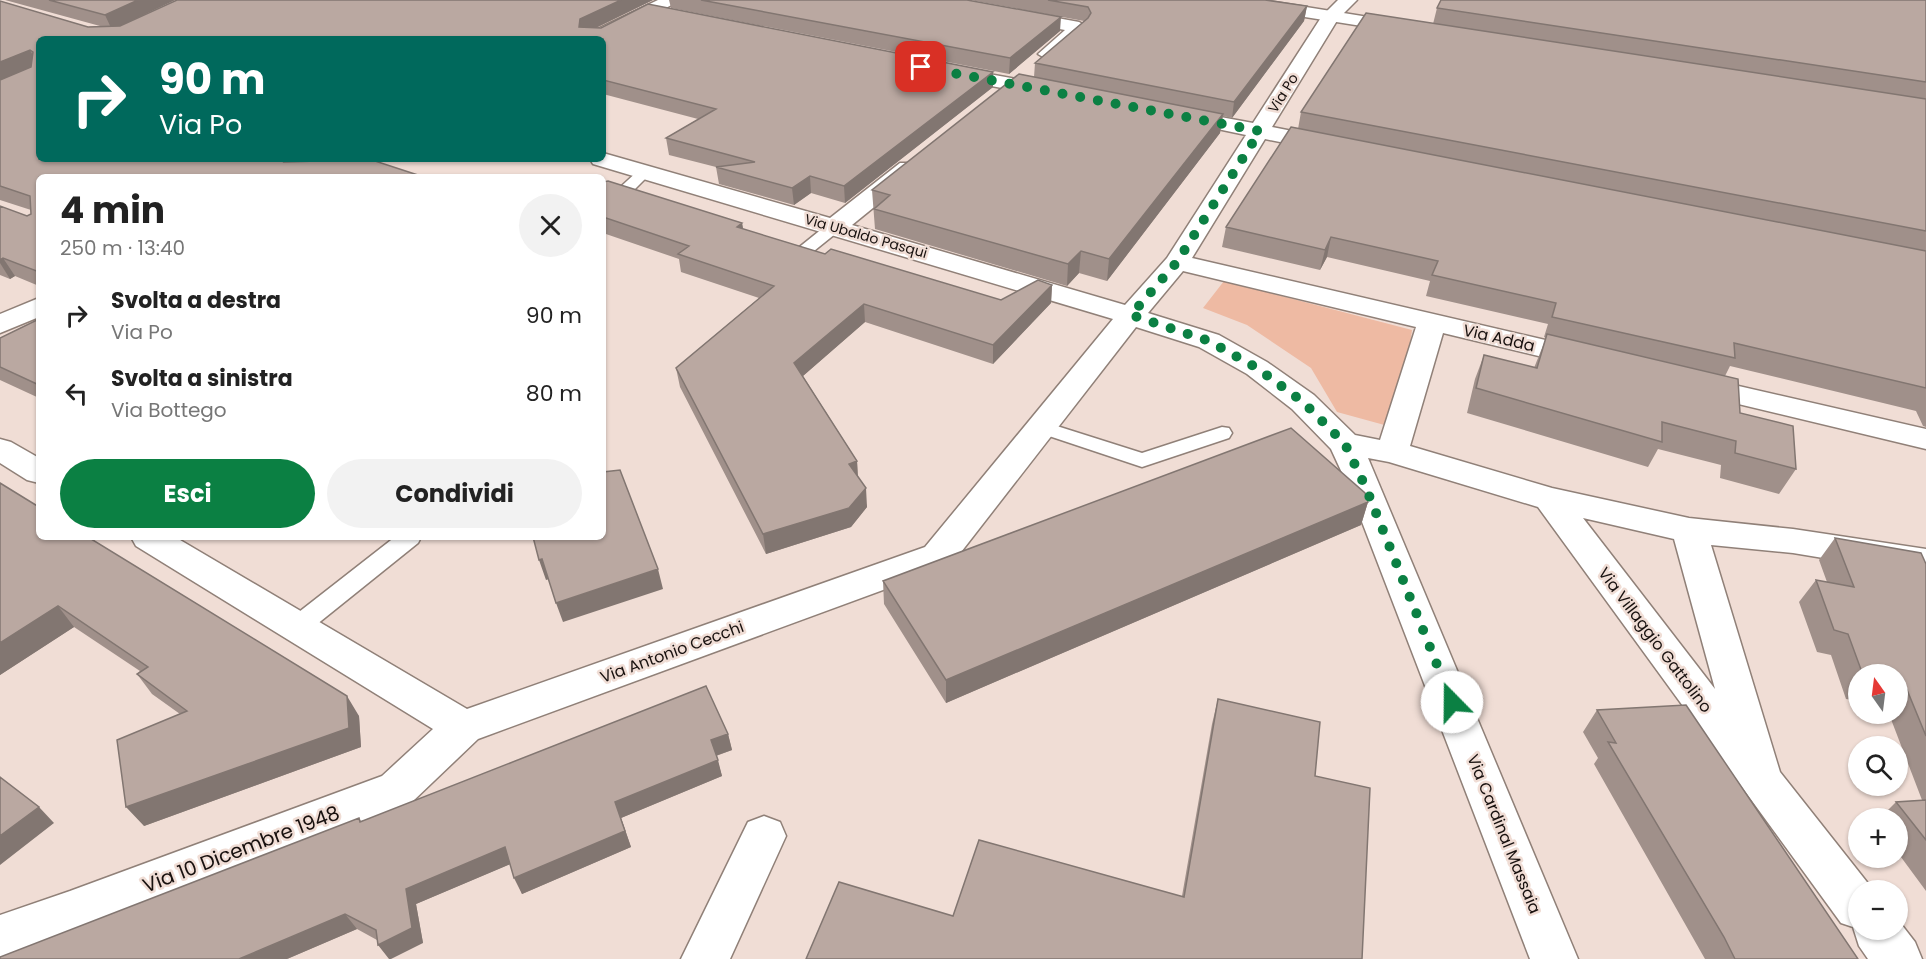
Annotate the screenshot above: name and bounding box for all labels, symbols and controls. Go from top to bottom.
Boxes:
pin [895,41,946,92]
text: 90 m [159,50,266,109]
icon: arrive [904,50,937,83]
icon: right [60,60,138,138]
street label: Via Po [1263,69,1303,117]
text: Via Po [159,106,242,143]
text: 4 min [60,185,165,236]
button: close [519,194,582,257]
street label: Via Ubaldo Pasqui [802,209,930,263]
text: 250 m · 13:40 [60,234,185,262]
text: Svolta a destra [111,285,281,316]
icon: right [60,299,93,332]
text: 90 m [526,300,582,331]
text: Via Po [111,318,173,346]
street label: Via Adda [1461,319,1537,357]
text: Svolta a sinistra [111,363,293,394]
icon: left [60,377,93,410]
text: 80 m [526,378,582,409]
text: Via Bottego [111,396,227,424]
button: Esci [60,459,315,528]
button: Condividi [327,459,582,528]
street label: Via Villaggio Gattolino [1593,562,1717,718]
street label: Via Antonio Cecchi [597,615,747,689]
north arrow [1848,664,1908,724]
map controls [1848,664,1908,940]
position arrow [1420,670,1484,734]
button: search [1848,736,1908,796]
street label: Via Cardinal Massaia [1462,751,1546,917]
street label: Via 10 Dicembre 1948 [139,799,343,899]
button: + [1848,808,1908,868]
button: − [1848,880,1908,940]

